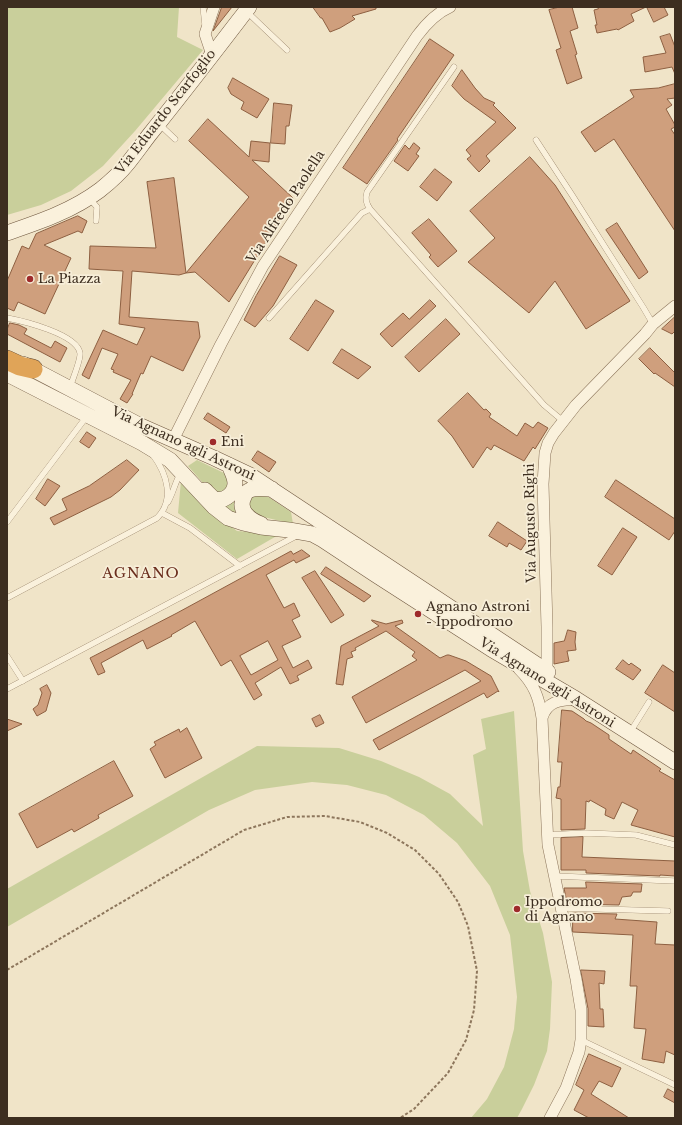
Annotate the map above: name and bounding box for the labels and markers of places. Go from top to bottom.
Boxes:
place label: La Piazza [38,271,101,287]
marker: La Piazza [25,274,35,284]
place label: Eni [221,434,244,450]
marker: Eni [208,437,218,447]
place label: Agnano Astroni - Ippodromo [426,599,530,630]
marker: Agnano Astroni - Ippodromo [413,609,423,619]
place label: Ippodromo di Agnano [525,894,602,925]
marker: Ippodromo di Agnano [512,904,522,914]

